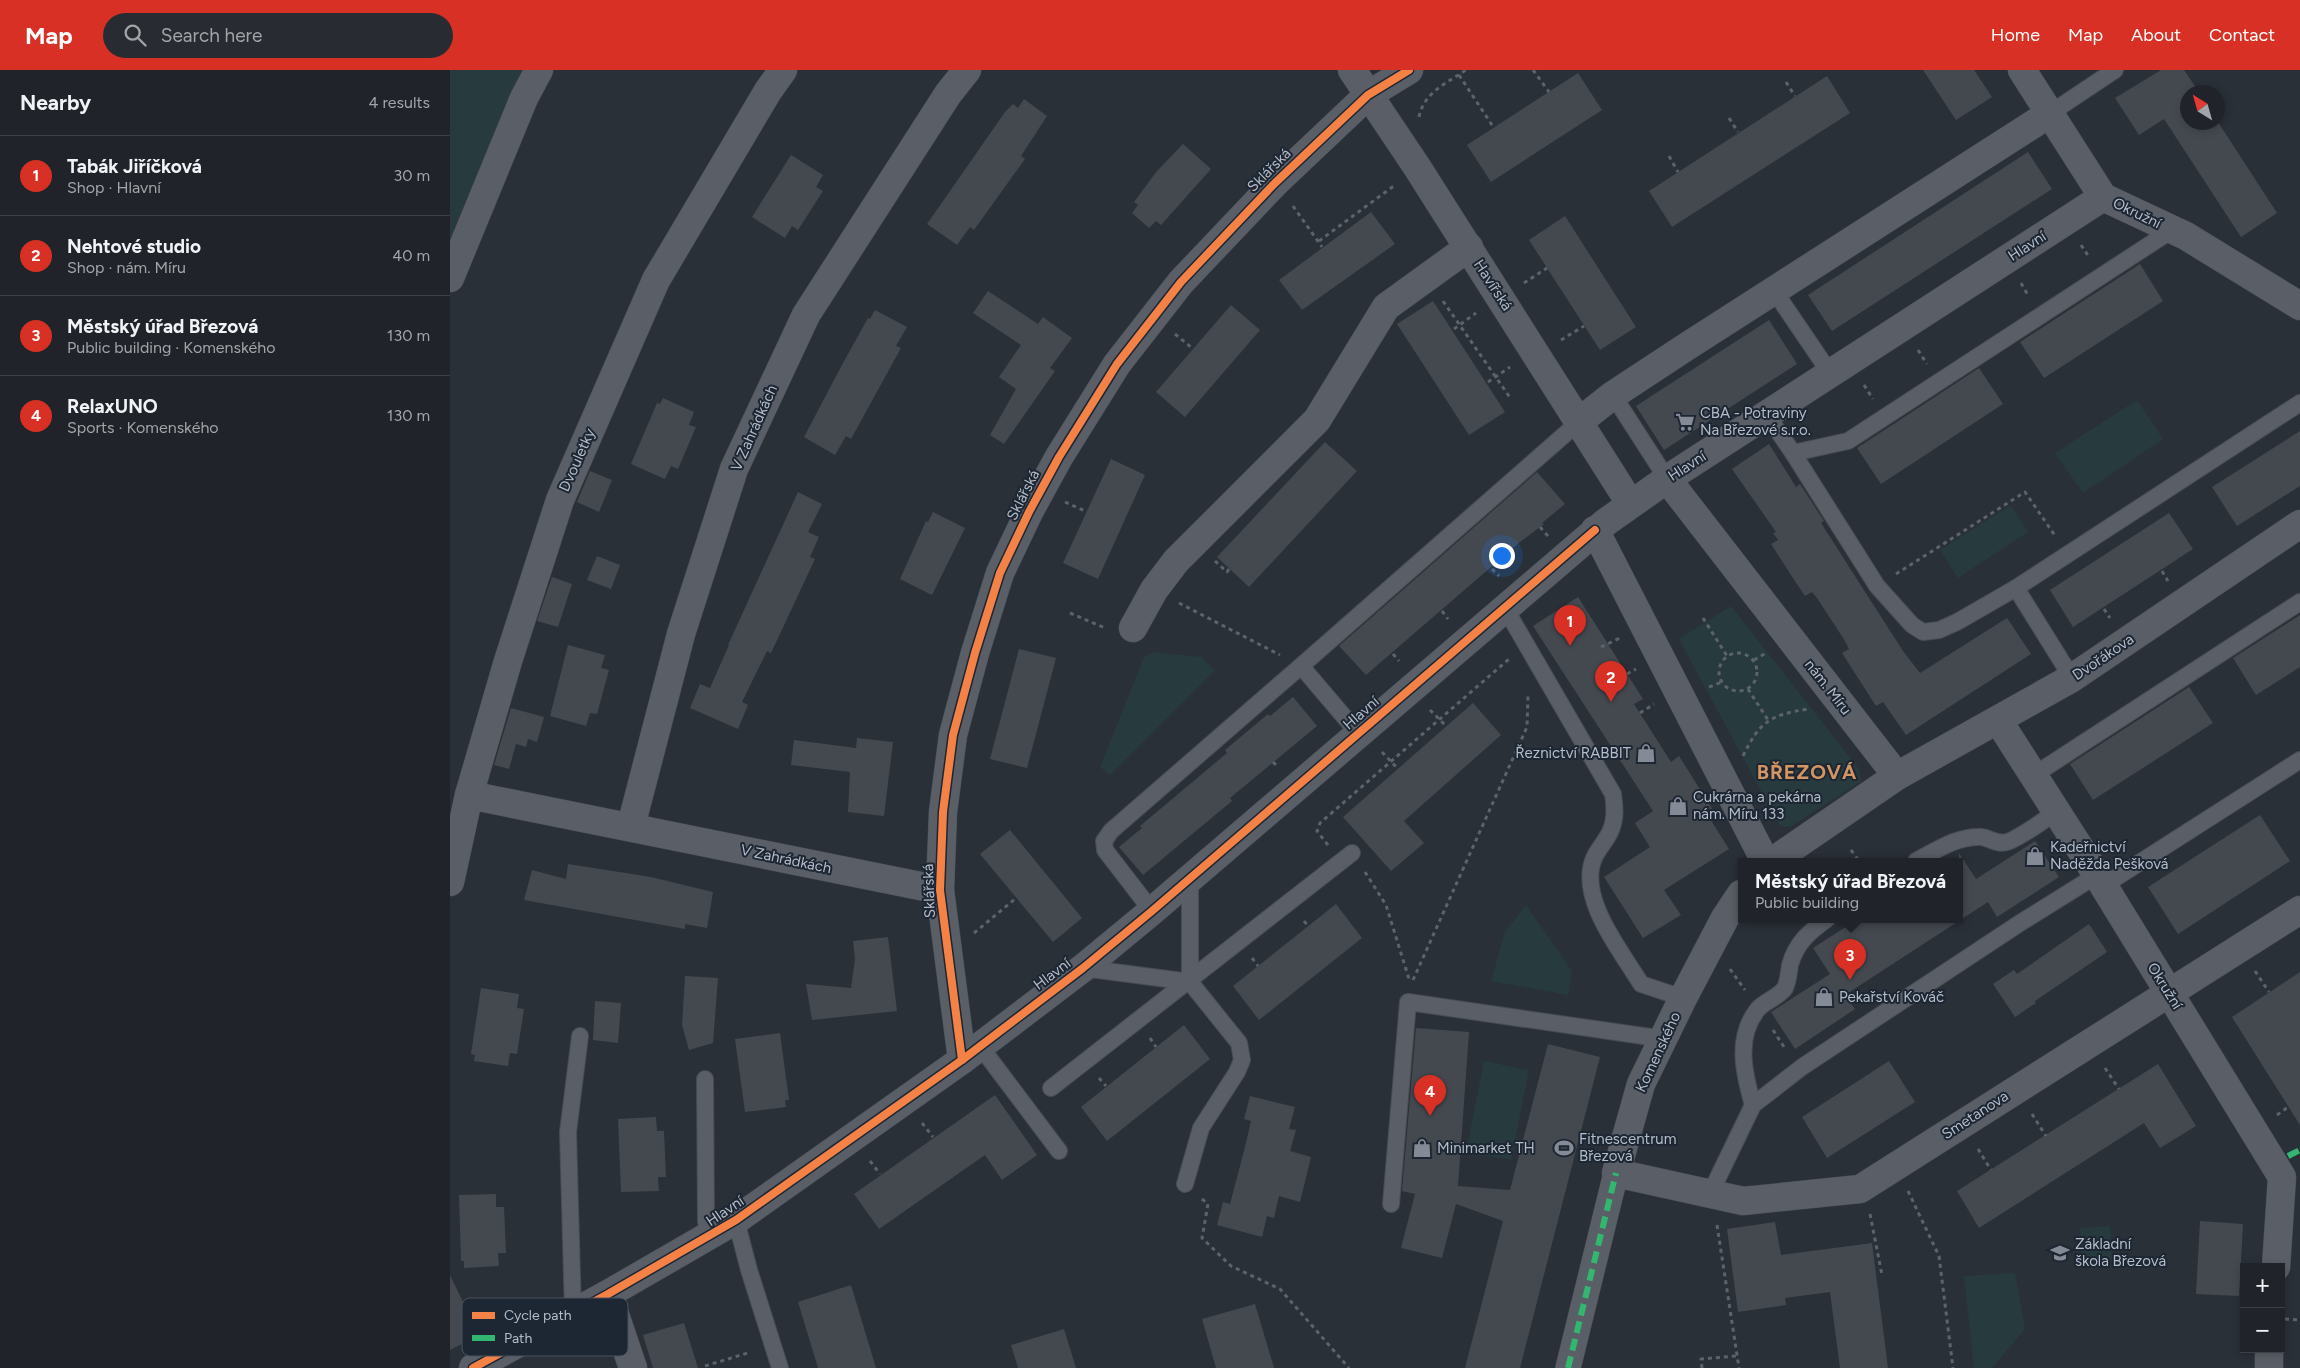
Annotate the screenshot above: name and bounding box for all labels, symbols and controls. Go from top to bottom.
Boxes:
search box [103,13,453,58]
text: Map [25,21,73,50]
icon: search [121,21,149,49]
text: Search here [161,24,262,47]
text: Home [1991,24,2040,46]
text: Map [2068,24,2103,46]
text: About [2131,24,2181,46]
text: Contact [2209,24,2275,46]
north arrow [2180,85,2225,130]
text: Nearby [20,90,91,115]
text: 4 results [369,93,430,112]
street label: Sklářská [1243,144,1295,196]
text: Tabák Jiříčková [67,155,202,178]
text: 1 [33,166,39,185]
text: 30 m [393,166,430,185]
text: Shop · Hlavní [67,178,161,197]
street label: Okružní [2110,194,2165,233]
street label: Hlavní [2005,226,2051,265]
text: Nehtové studio [67,235,201,258]
text: 2 [31,246,41,265]
text: 40 m [392,246,430,265]
street label: Havířská [1470,256,1516,314]
text: Shop · nám. Míru [67,258,186,277]
text: Městský úřad Březová [67,315,258,338]
text: 3 [32,326,40,345]
text: 130 m [387,326,430,345]
text: Public building · Komenského [67,338,275,357]
street label: V Zahrádkách [727,382,781,474]
text: RelaxUNO [67,395,158,418]
place label: CBA - Potraviny Na Březové s.r.o. [1700,404,1811,439]
text: 4 [31,406,41,425]
text: 130 m [387,406,430,425]
supermarket icon: CBA - Potraviny Na Březové s.r.o. [1674,411,1696,433]
text: Sports · Komenského [67,418,219,437]
street label: Dvouletky [555,425,599,494]
street label: Hlavní [1665,446,1711,485]
street label: Sklářská [1003,467,1043,523]
your location [1489,543,1515,569]
pin: 1 [1554,605,1586,646]
street label: Dvořákova [2069,630,2137,684]
street label: nám. Míru [1801,656,1855,718]
pin: 2 [1595,661,1627,702]
street label: Hlavní [1339,692,1384,733]
shop icon: Řeznictví RABBIT [1635,742,1657,764]
place label: Řeznictví RABBIT [1515,744,1632,762]
district label: BŘEZOVÁ [1757,760,1857,784]
place label: Cukrárna a pekárna nám. Míru 133 [1693,788,1821,823]
shop icon: Cukrárna a pekárna nám. Míru 133 [1667,795,1689,817]
place label: Kadeřnictví Naděžda Pešková [2050,838,2168,873]
street label: V Zahrádkách [739,841,833,877]
shop icon: Kadeřnictví Naděžda Pešková [2024,845,2046,867]
popup [1738,858,1963,923]
street label: Sklářská [919,864,939,918]
text: Městský úřad Březová [1755,870,1946,893]
text: Public building [1755,893,1859,912]
pin: 3 [1834,939,1866,980]
street label: Hlavní [1030,953,1075,994]
street label: Okružní [2144,959,2187,1014]
shop icon: Pekařství Kováč [1813,986,1835,1008]
place label: Pekařství Kováč [1839,988,1944,1006]
street label: Komenského [1632,1009,1685,1095]
pin: 4 [1414,1075,1446,1116]
street label: Smetanova [1938,1087,2012,1143]
place label: Fitnescentrum Březová [1579,1130,1676,1165]
shop icon: Minimarket TH [1411,1137,1433,1159]
sports icon: Fitnescentrum Březová [1553,1137,1575,1159]
place label: Minimarket TH [1437,1139,1535,1157]
street label: Hlavní [703,1191,749,1230]
place label: Základní škola Březová [2075,1235,2166,1270]
school or university icon: Základní škola Březová [2049,1242,2071,1264]
map controls [2240,1263,2285,1353]
button: + [2240,1263,2285,1308]
legend [462,1298,628,1356]
text: Cycle path [504,1307,572,1324]
button: − [2240,1308,2285,1353]
text: Path [504,1330,532,1347]

